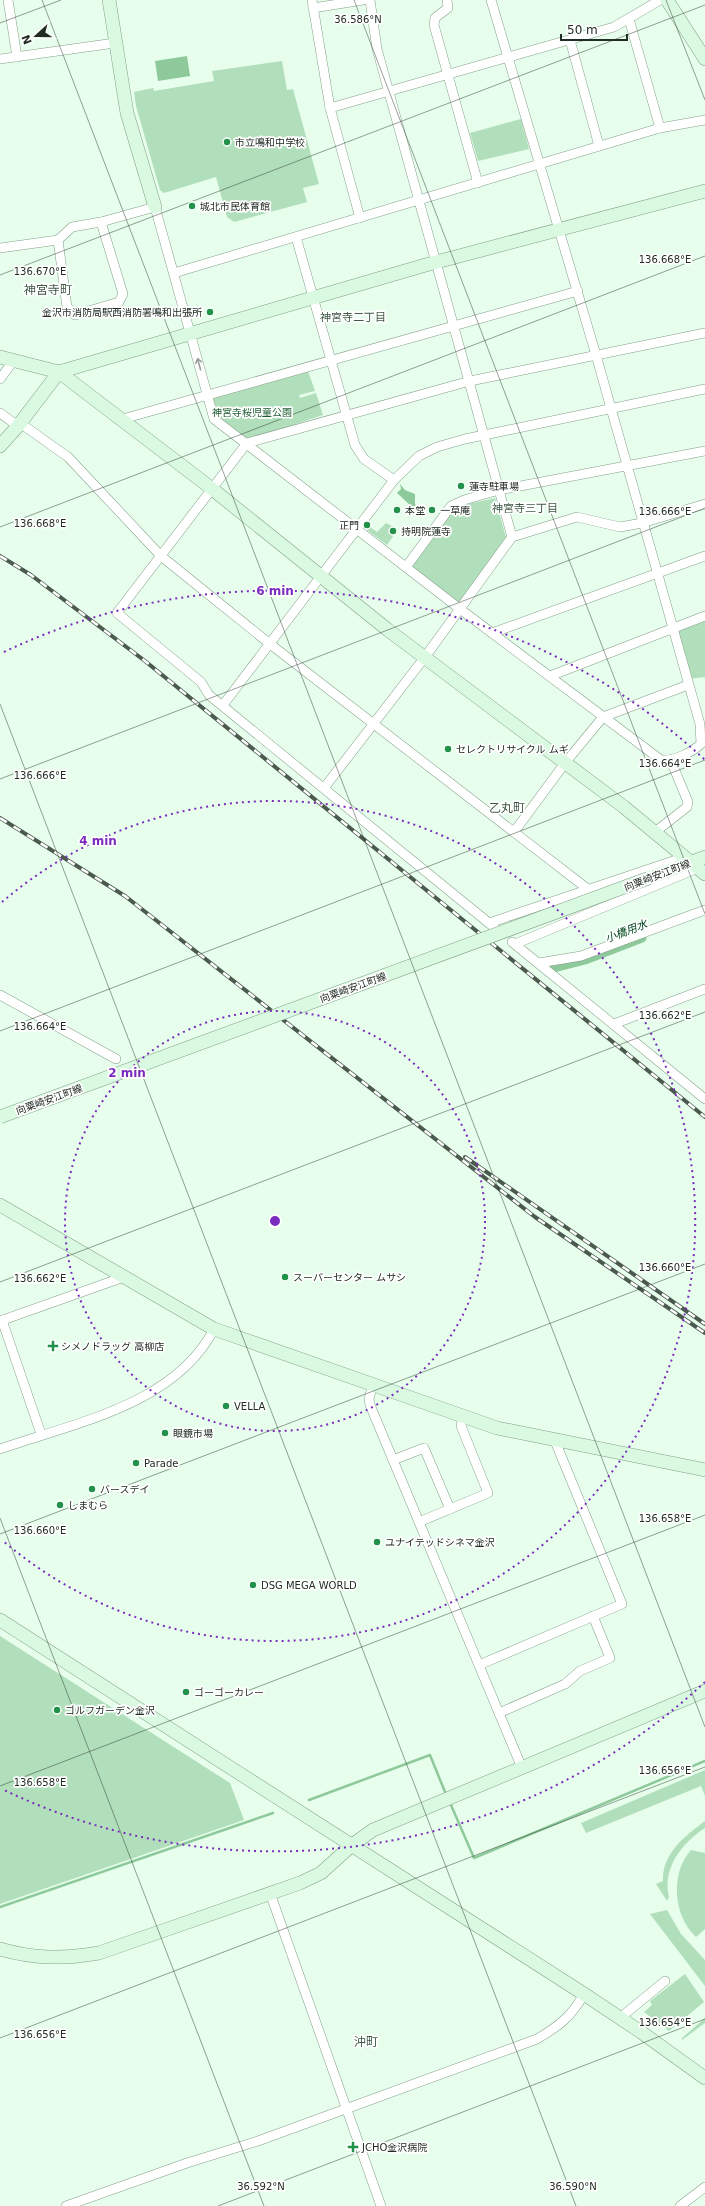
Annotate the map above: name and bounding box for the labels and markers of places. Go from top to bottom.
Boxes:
marker: 市立鳴和中学校 [222,137,232,147]
place label: 市立鳴和中学校 [235,137,305,148]
marker: 城北市民体育館 [187,201,197,211]
place label: 城北市民体育館 [200,201,270,212]
place label: 金沢市消防局駅西消防署鳴和出張所 [42,307,202,318]
marker: 金沢市消防局駅西消防署鳴和出張所 [205,307,215,317]
marker: 蓮寺駐車場 [456,481,466,491]
place label: 蓮寺駐車場 [469,481,519,492]
marker: 本堂 [392,505,402,515]
place label: 本堂 [405,505,425,516]
marker: 一草庵 [427,505,437,515]
place label: 一草庵 [440,505,470,516]
place label: 正門 [339,520,359,531]
marker: 正門 [362,520,372,530]
marker: 持明院蓮寺 [388,526,398,536]
place label: 持明院蓮寺 [401,526,451,537]
marker: セレクトリサイクル ムギ [443,744,453,754]
place label: セレクトリサイクル ムギ [456,744,569,755]
centre of rings [268,1214,282,1228]
marker: スーパーセンター ムサシ [280,1272,290,1282]
place label: スーパーセンター ムサシ [293,1272,406,1283]
marker: シメノドラッグ 高柳店 [48,1341,58,1351]
place label: シメノドラッグ 高柳店 [61,1341,164,1352]
marker: VELLA [221,1401,231,1411]
place label: VELLA [234,1401,266,1412]
marker: 眼鏡市場 [160,1428,170,1438]
place label: 眼鏡市場 [173,1428,213,1439]
marker: Parade [131,1458,141,1468]
place label: Parade [144,1458,178,1469]
marker: バースデイ [87,1484,97,1494]
place label: バースデイ [100,1484,150,1495]
marker: しまむら [55,1500,65,1510]
place label: しまむら [68,1500,108,1511]
marker: ユナイテッドシネマ金沢 [372,1537,382,1547]
place label: ユナイテッドシネマ金沢 [385,1537,495,1548]
marker: DSG MEGA WORLD [248,1580,258,1590]
place label: DSG MEGA WORLD [261,1580,357,1591]
marker: ゴーゴーカレー [181,1687,191,1697]
place label: ゴーゴーカレー [194,1687,264,1698]
marker: ゴルフガーデン金沢 [52,1705,62,1715]
place label: ゴルフガーデン金沢 [65,1705,155,1716]
marker: JCHO金沢病院 [347,2141,359,2153]
place label: JCHO金沢病院 [361,2142,427,2153]

